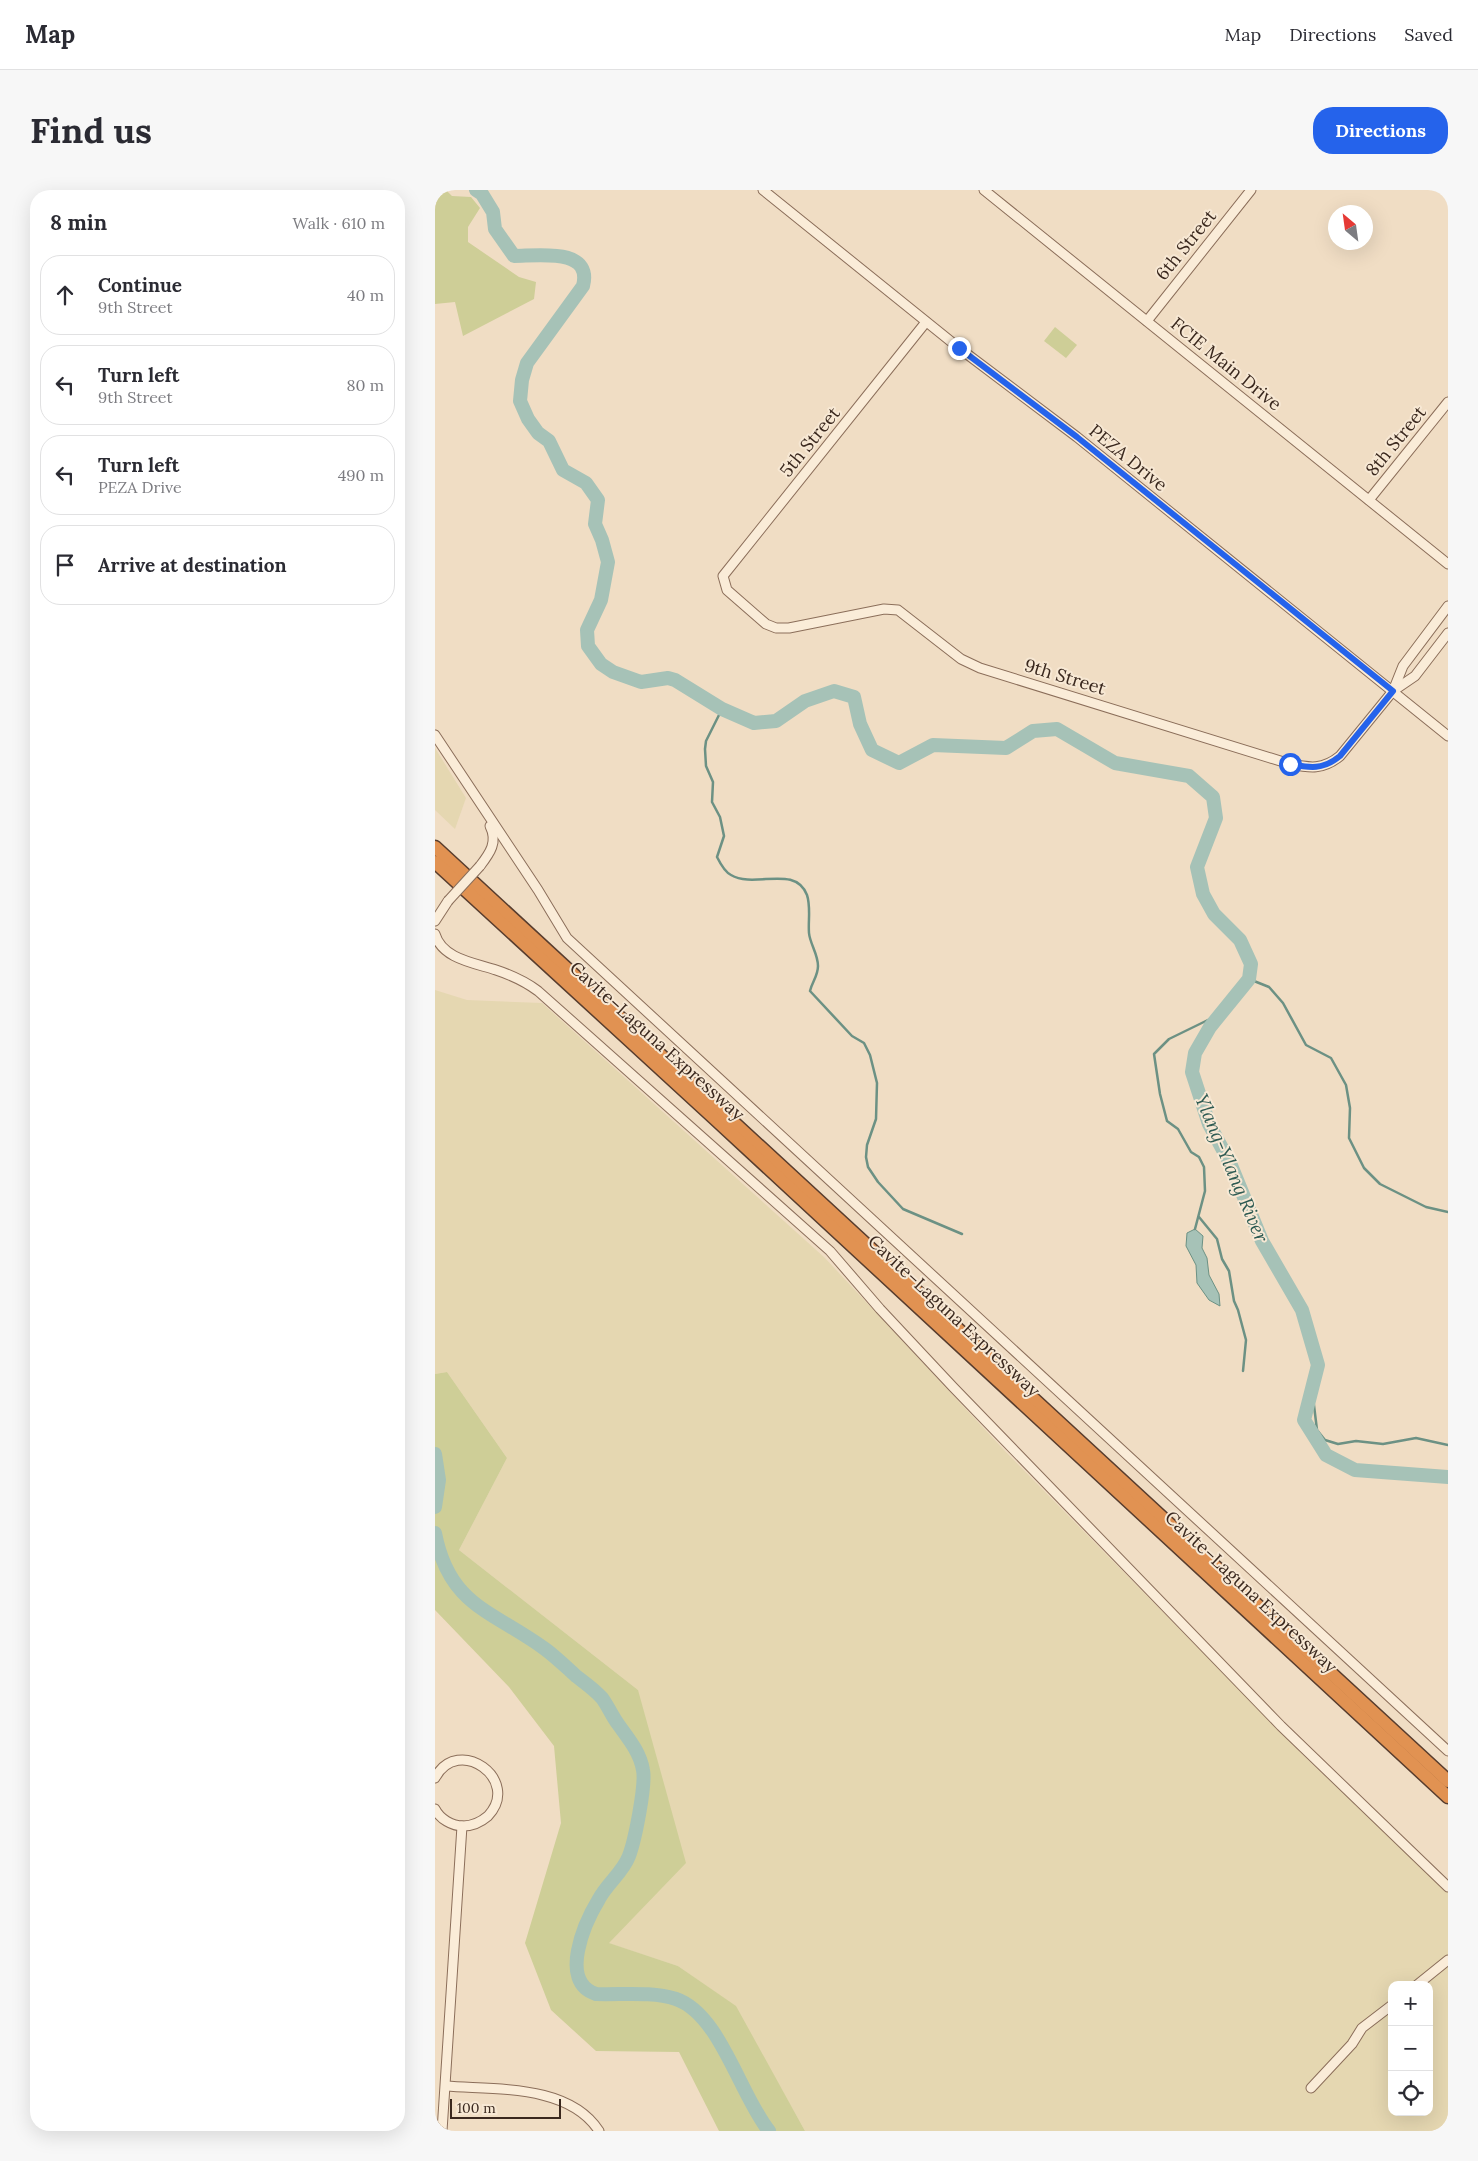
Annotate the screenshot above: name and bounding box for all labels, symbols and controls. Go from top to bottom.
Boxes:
text: Map [25,19,75,50]
text: Map [1225,23,1261,46]
text: Directions [1289,23,1376,46]
text: Saved [1404,23,1453,46]
button: Directions [1313,107,1448,154]
text: Find us [30,108,152,153]
street label: 6th Street [1150,205,1221,285]
north arrow [1328,205,1373,250]
text: 8 min [50,209,107,236]
text: Walk · 610 m [293,213,385,233]
text: Continue [98,273,182,297]
icon: ahead [51,281,79,309]
text: 40 m [347,285,384,305]
text: 9th Street [98,297,173,317]
street label: FCIE Main Drive [1166,312,1287,415]
route end [948,337,971,360]
text: Turn left [98,363,179,387]
icon: left [51,371,79,399]
text: 80 m [347,375,384,395]
text: 9th Street [98,387,173,407]
street label: 8th Street [1360,401,1431,480]
street label: 5th Street [774,402,845,481]
street label: PEZA Drive [1085,419,1172,496]
text: Turn left [98,453,179,477]
icon: left [51,461,79,489]
text: 490 m [338,465,384,485]
text: PEZA Drive [98,477,182,497]
icon: arrive [51,551,79,579]
text: Arrive at destination [98,553,287,577]
street label: 9th Street [1022,653,1109,700]
route start [1279,753,1302,776]
street label: Cavite–Laguna Expressway [565,956,750,1126]
water label: Ylang-Ylang River [1190,1090,1274,1246]
street label: Cavite–Laguna Expressway [863,1230,1046,1402]
street label: Cavite–Laguna Expressway [1160,1506,1343,1678]
map controls [1388,1981,1433,2116]
button: + [1388,1981,1433,2026]
button: − [1388,2026,1433,2071]
button: locate [1388,2071,1433,2116]
scale bar [450,2096,561,2119]
text: 100 m [457,2099,496,2117]

